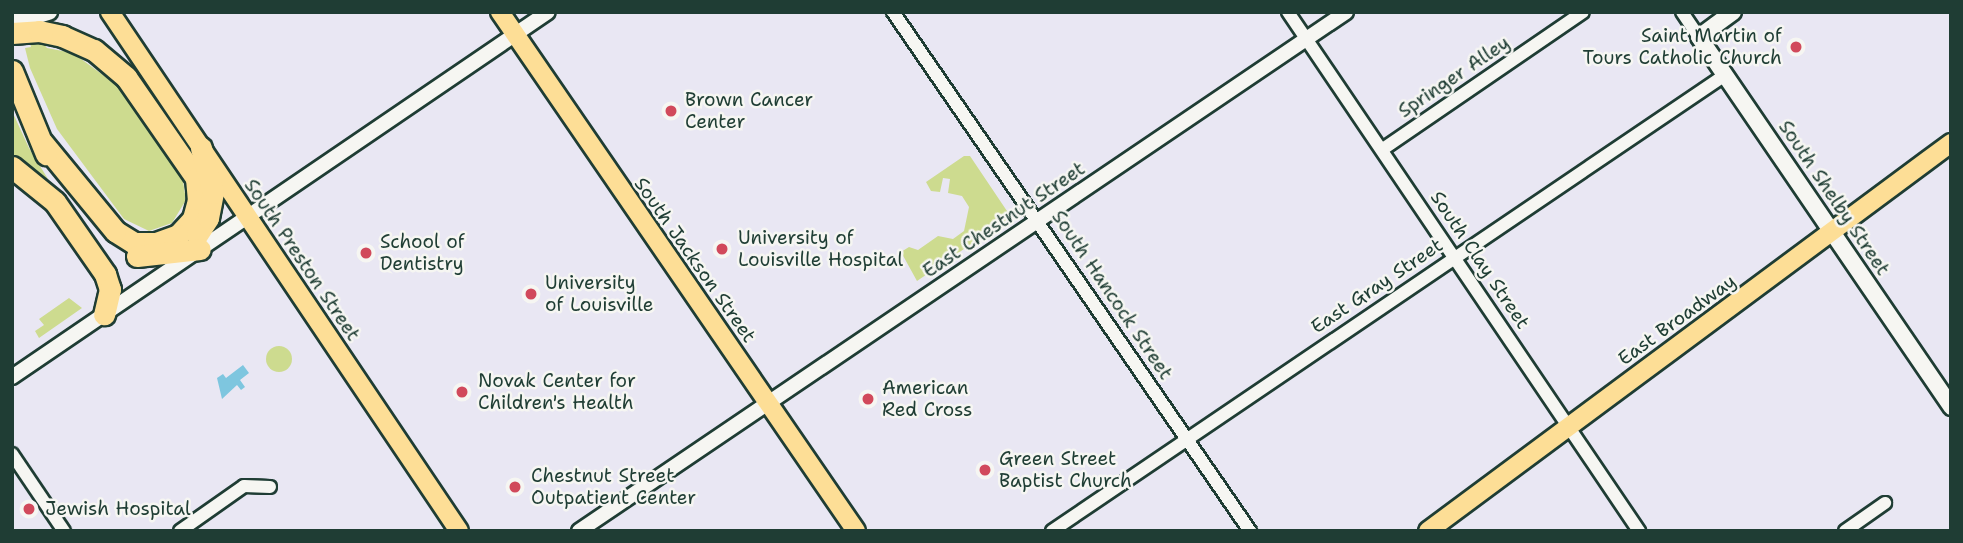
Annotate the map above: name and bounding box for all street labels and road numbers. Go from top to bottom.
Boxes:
street label: Springer Alley [1394,31,1514,123]
street label: South Shelby Street [1774,116,1894,280]
street label: East Chestnut Street [919,157,1089,283]
street label: South Jackson Street [629,173,761,347]
street label: South Preston Street [239,175,365,345]
street label: South Clay Street [1426,187,1534,333]
street label: South Hancock Street [1047,206,1177,384]
street label: East Gray Street [1307,233,1447,339]
street label: East Broadway [1614,270,1740,370]

